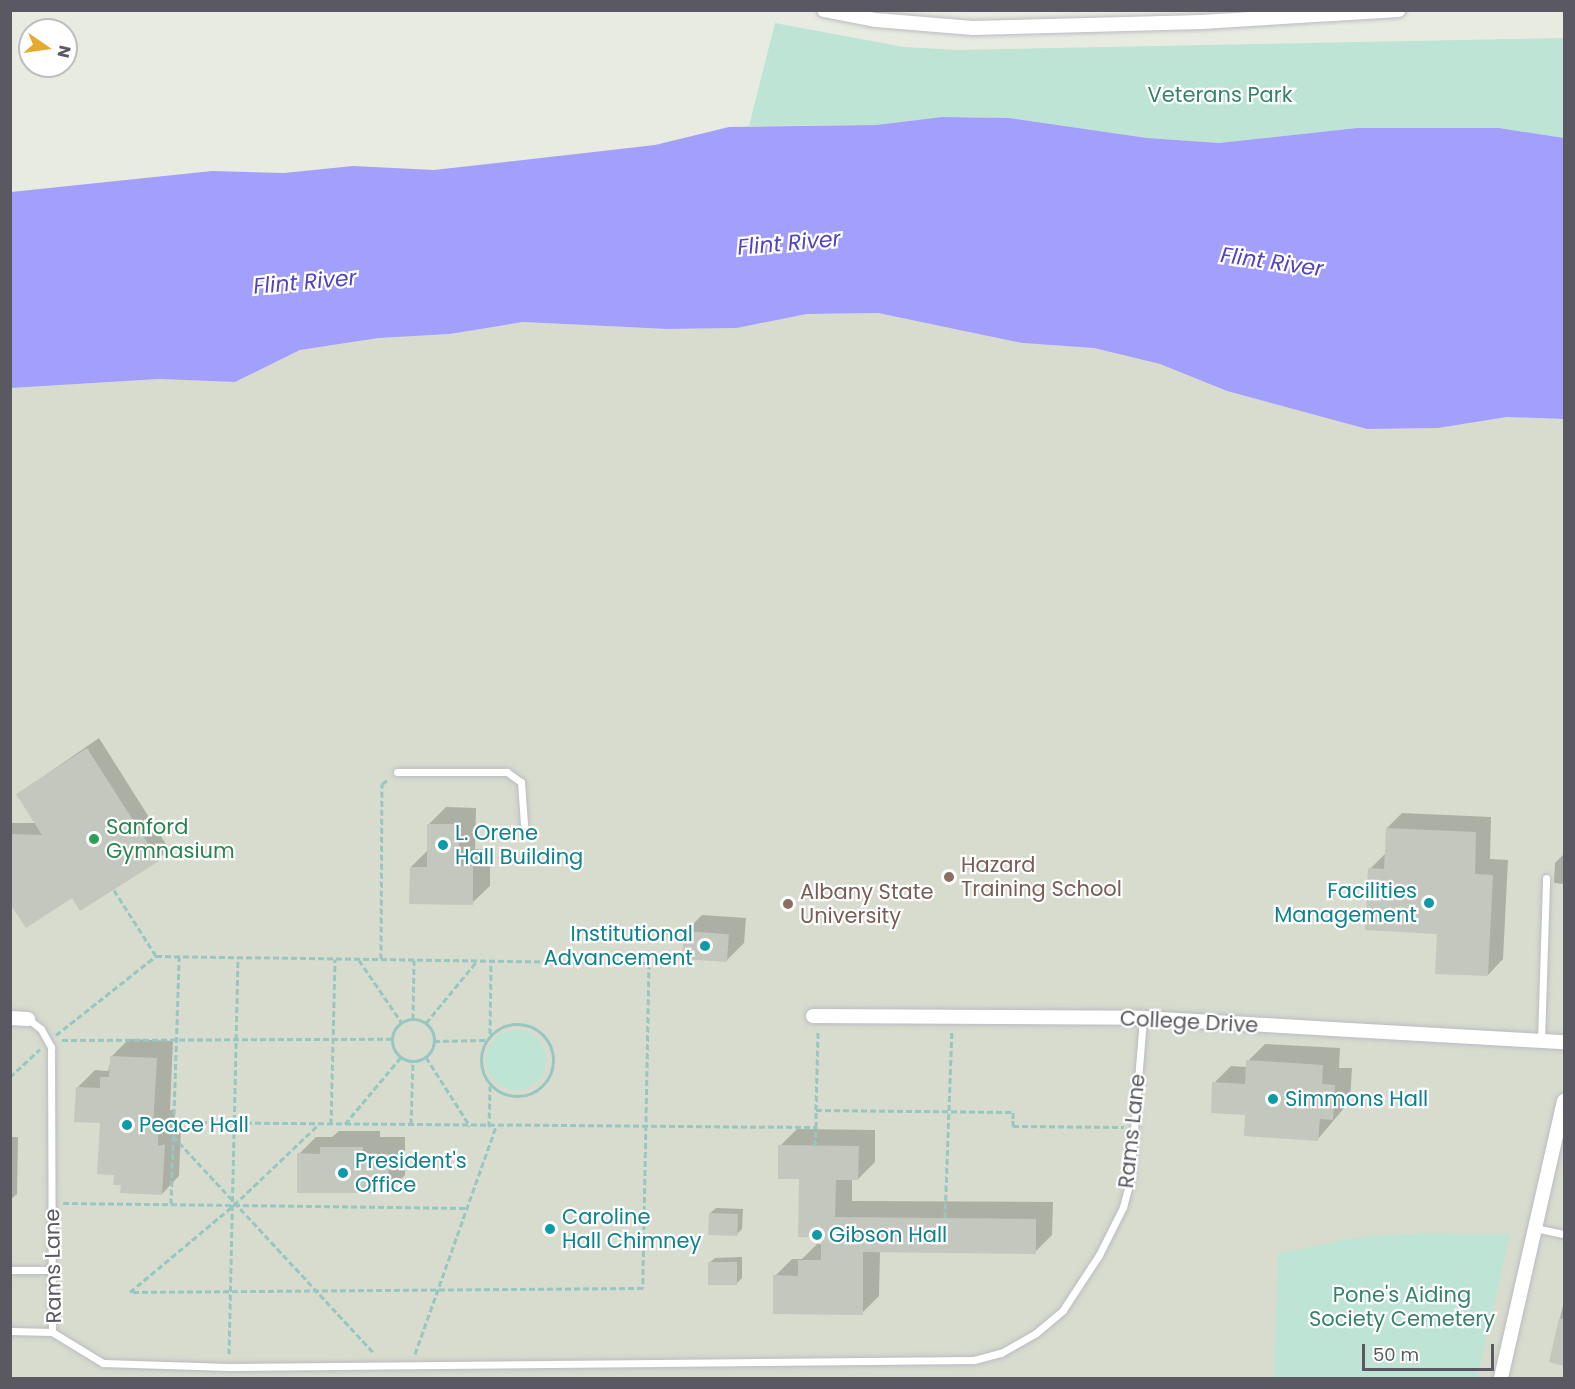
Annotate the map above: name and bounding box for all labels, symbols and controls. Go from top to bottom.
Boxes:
north arrow [18,18,78,78]
text: N [52,43,77,60]
park label: Veterans Park [1148,82,1292,108]
water label: Flint River [736,225,842,261]
water label: Flint River [1219,242,1325,282]
water label: Flint River [252,264,358,300]
place label: Sanford Gymnasium [106,814,235,864]
place label: L. Orene Hall Building [455,820,583,870]
marker: Sanford Gymnasium [87,832,101,846]
marker: L. Orene Hall Building [436,838,450,852]
place label: Hazard Training School [961,852,1122,902]
marker: Hazard Training School [942,870,956,884]
place label: Facilities Management [1274,878,1417,928]
place label: Albany State University [800,879,933,929]
marker: Facilities Management [1422,896,1436,910]
marker: Albany State University [781,897,795,911]
place label: Institutional Advancement [544,921,693,971]
marker: Institutional Advancement [698,939,712,953]
street label: College Drive [1119,1006,1259,1038]
street label: Rams Lane [1113,1073,1151,1189]
place label: Simmons Hall [1285,1086,1428,1112]
marker: Simmons Hall [1266,1092,1280,1106]
place label: Peace Hall [139,1112,249,1138]
marker: Peace Hall [120,1118,134,1132]
place label: President's Office [355,1148,467,1198]
marker: President's Office [336,1166,350,1180]
place label: Caroline Hall Chimney [562,1204,701,1254]
street label: Rams Lane [39,1208,67,1324]
marker: Caroline Hall Chimney [543,1222,557,1236]
place label: Gibson Hall [829,1222,947,1248]
marker: Gibson Hall [810,1228,824,1242]
park label: Pone's Aiding Society Cemetery [1309,1282,1495,1332]
scale bar [1365,1332,1497,1370]
text: 50 m [1373,1342,1419,1367]

